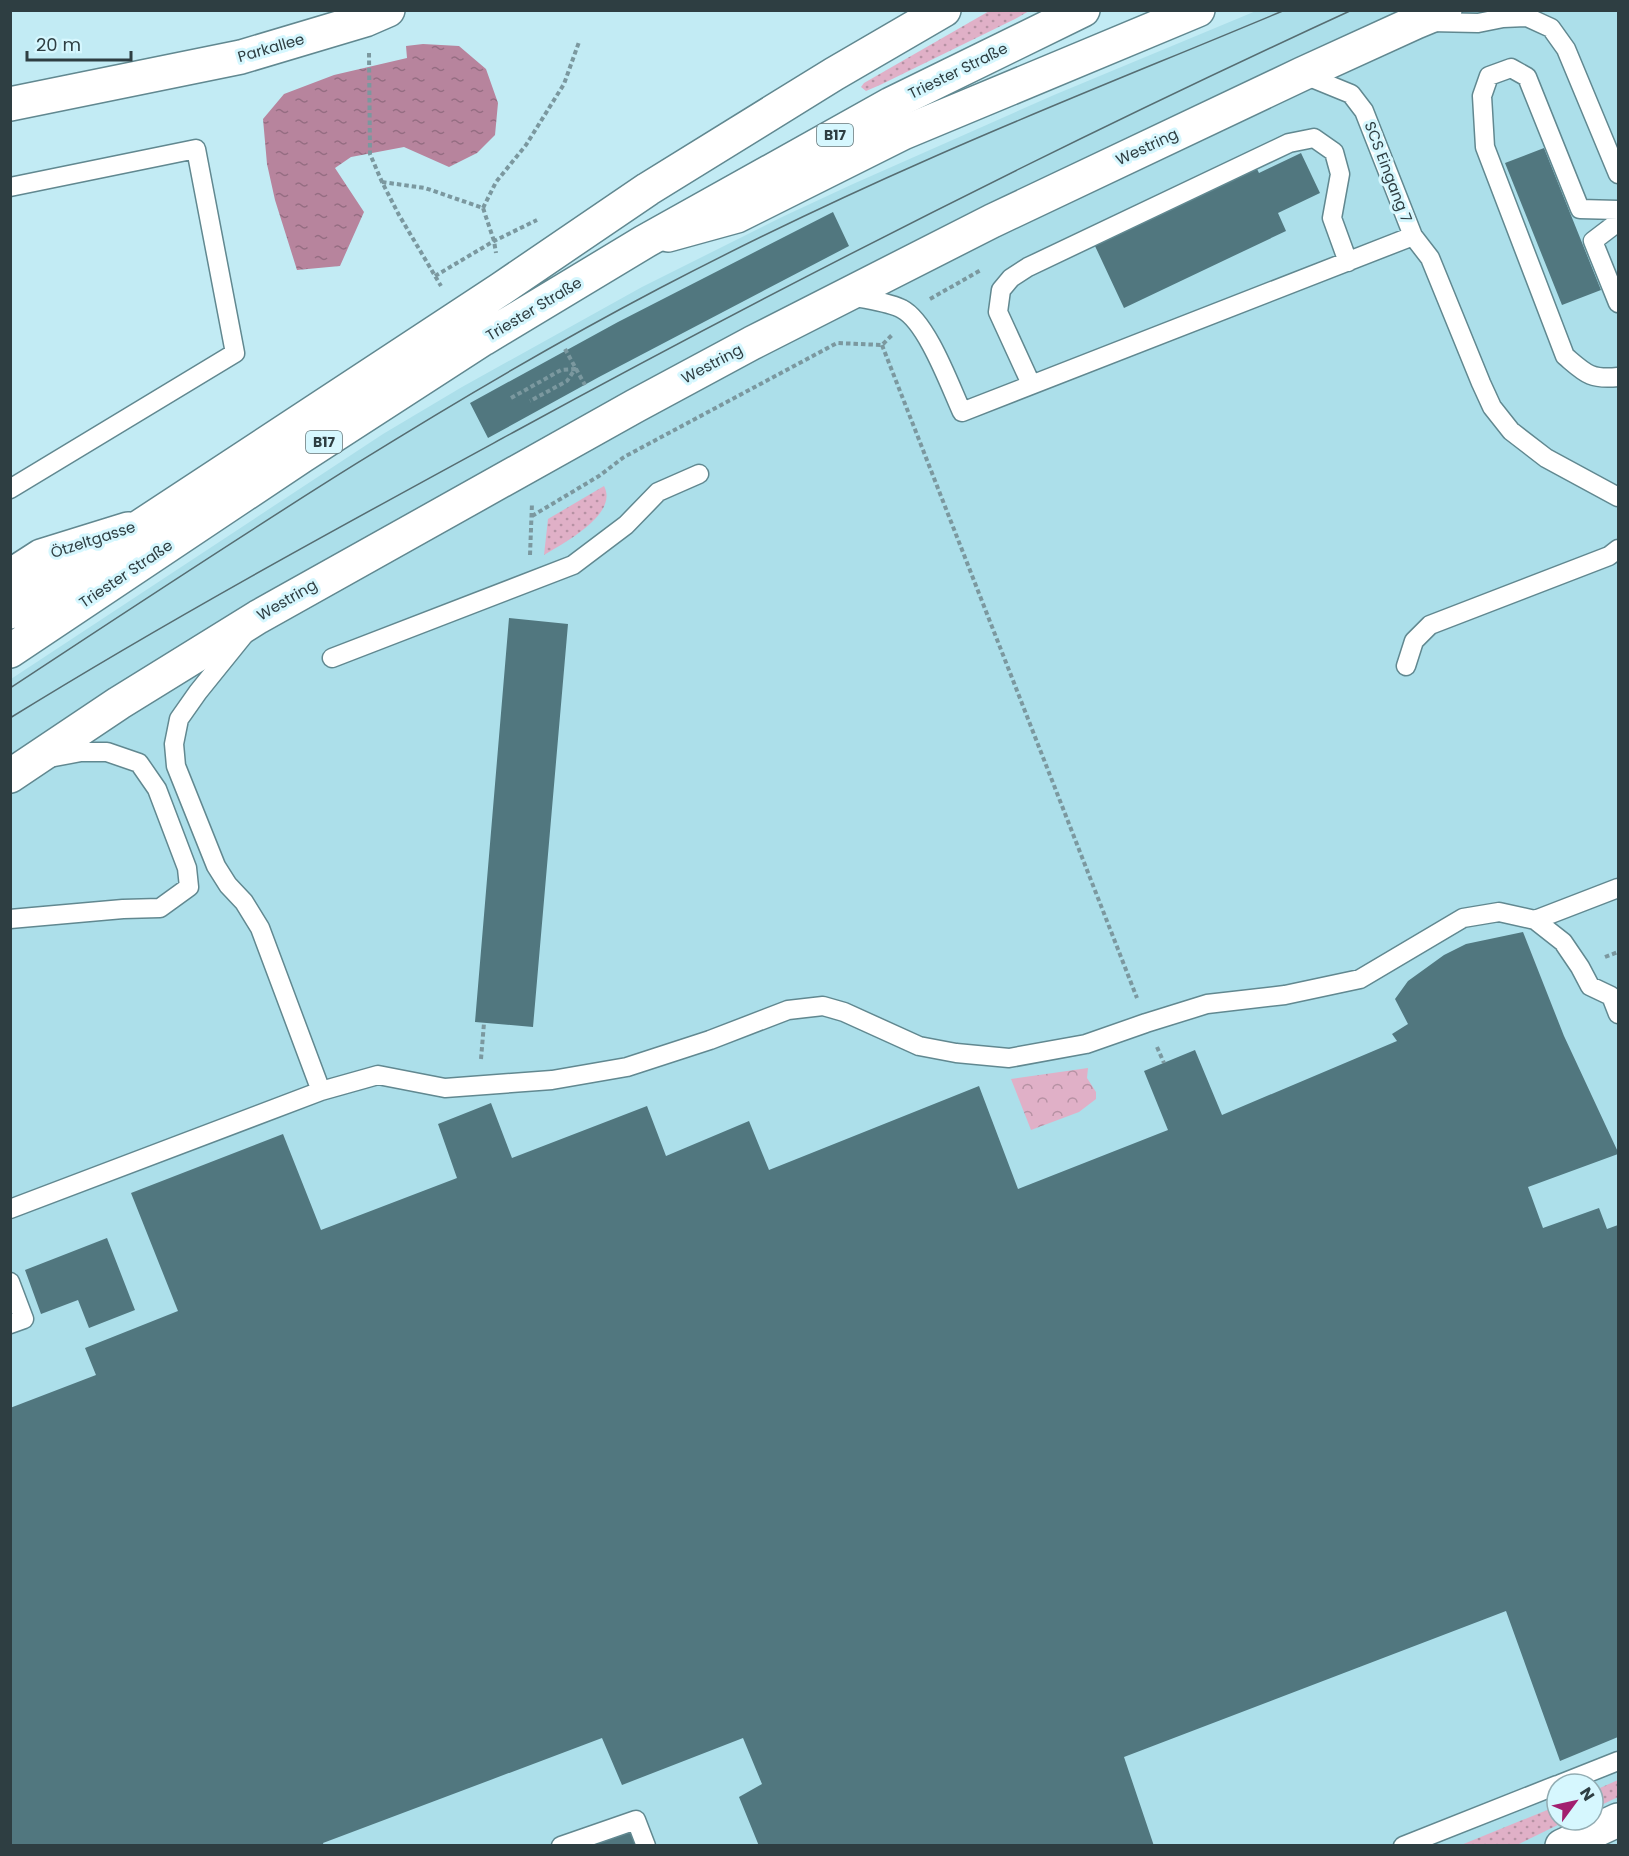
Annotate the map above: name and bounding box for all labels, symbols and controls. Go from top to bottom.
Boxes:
scale bar [27,24,130,62]
street label: Parkallee [235,28,307,67]
text: 20 m [36,32,81,57]
street label: Triester Straße [904,37,1011,104]
street label: SCS Eingang 7 [1360,118,1417,225]
street label: Westring [1112,123,1181,170]
road number: B17 [817,124,853,146]
street label: Triester Straße [482,272,586,345]
street label: Westring [678,339,746,388]
road number: B17 [306,431,342,453]
street label: Ötzeltgasse [48,516,138,563]
street label: Triester Straße [75,535,177,613]
street label: Westring [253,574,321,625]
north arrow [1545,1772,1605,1832]
text: N [1574,1783,1600,1805]

